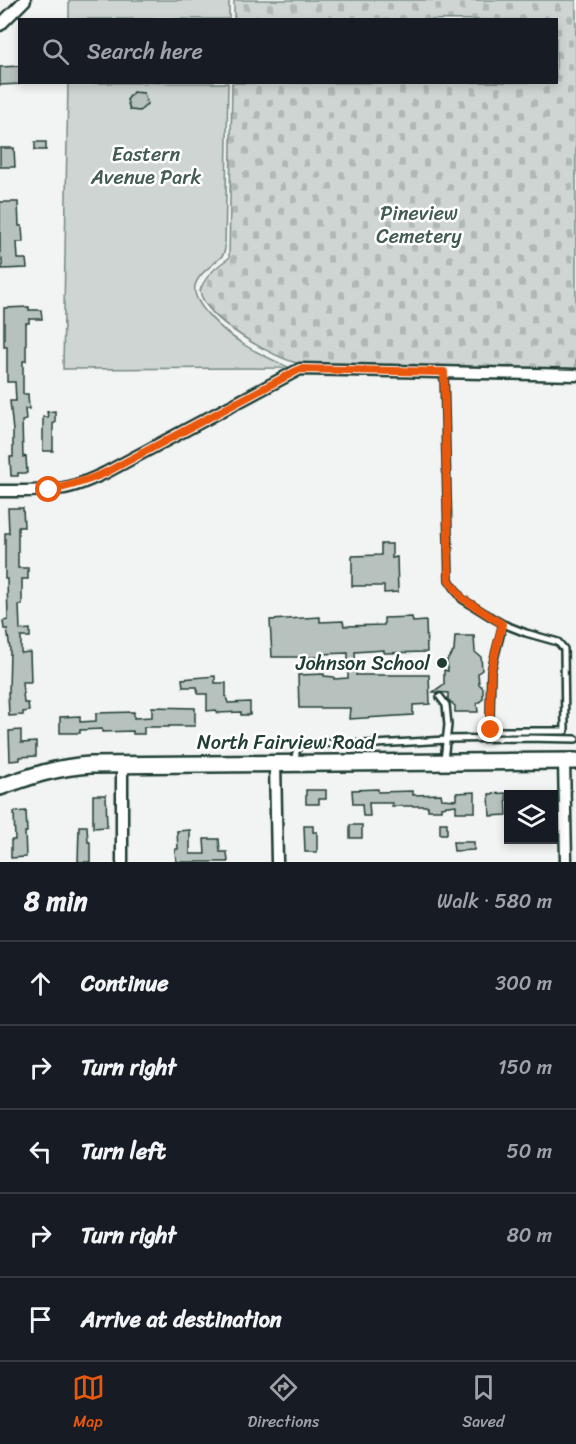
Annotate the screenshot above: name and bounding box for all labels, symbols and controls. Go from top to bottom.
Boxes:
search box [18,18,558,84]
text: Search here [87,32,203,71]
icon: search [39,35,72,68]
park label: Eastern Avenue Park [90,137,201,195]
park label: Pineview Cemetery [376,196,462,254]
route start [35,476,61,502]
place label: Johnson School [295,646,431,681]
marker: Johnson School [435,656,449,670]
route end [477,716,503,742]
street label: North Fairview Road [197,725,376,760]
map controls [504,790,558,844]
button: layers [504,790,558,844]
text: 8 min [24,878,88,924]
text: Walk · 580 m [437,884,552,919]
text: Continue [81,964,169,1003]
text: 300 m [495,966,552,1001]
icon: ahead [24,967,57,1000]
text: Turn right [81,1048,176,1087]
text: 150 m [498,1050,552,1085]
icon: right [24,1051,57,1084]
text: Turn left [81,1132,166,1171]
text: 50 m [507,1134,552,1169]
icon: left [24,1135,57,1168]
text: Turn right [81,1216,176,1255]
text: 80 m [507,1218,552,1253]
icon: right [24,1219,57,1252]
text: Arrive at destination [81,1300,282,1339]
icon: arrive [24,1303,57,1336]
tab: Map [72,1371,105,1436]
tab: Directions [248,1371,319,1436]
tab: Saved [462,1371,504,1436]

